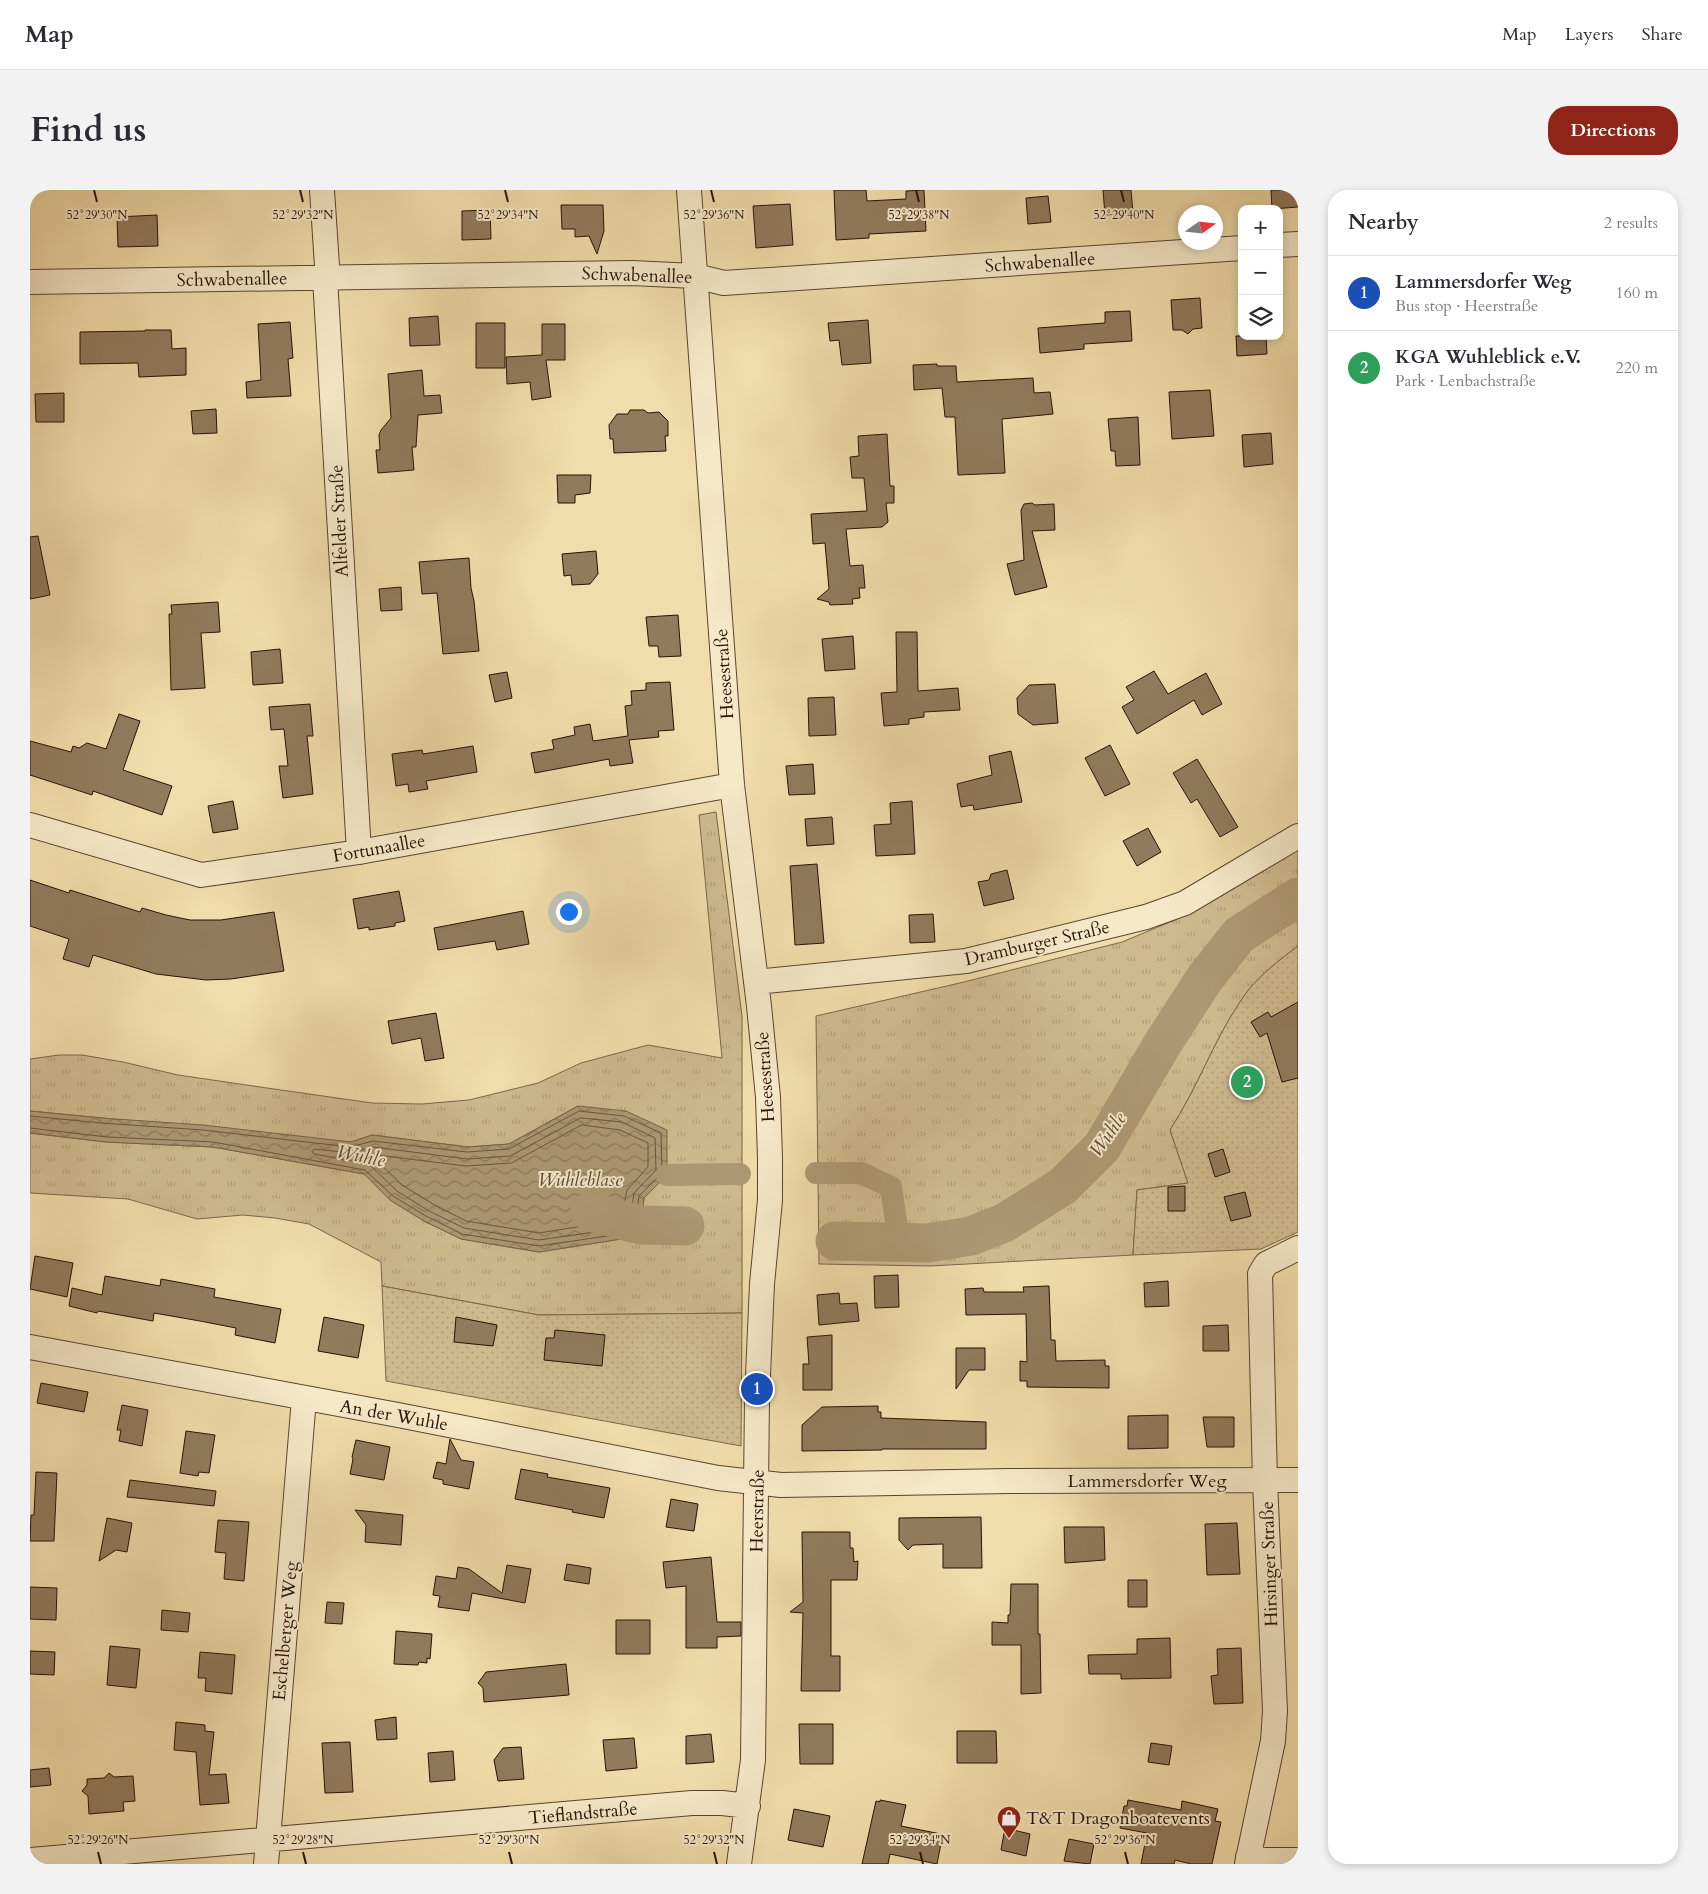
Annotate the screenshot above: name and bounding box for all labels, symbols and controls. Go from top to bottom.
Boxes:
text: Map [25,18,74,51]
text: Map [1502,22,1537,47]
text: Layers [1565,22,1614,47]
text: Share [1642,22,1683,47]
text: Find us [30,106,146,154]
button: Directions [1548,106,1678,155]
north arrow [1178,205,1223,250]
map controls [1238,205,1283,340]
button: + [1238,205,1283,250]
text: 52°29'30"N [67,207,128,223]
text: 52°29'32"N [273,207,334,223]
text: 52°29'34"N [478,207,539,223]
text: 52°29'36"N [684,207,745,223]
text: 52°29'38"N [889,207,950,223]
text: 52°29'40"N [1094,207,1155,223]
text: Nearby [1348,208,1419,237]
text: 2 results [1604,212,1658,234]
street label: Schwabenallee [984,246,1096,279]
button: − [1238,250,1283,295]
street label: Schwabenallee [581,261,693,290]
street label: Schwabenallee [176,266,288,293]
text: Lammersdorfer Weg [1395,269,1571,295]
text: 1 [1360,282,1368,304]
text: 160 m [1616,282,1658,304]
button: layers [1238,295,1283,340]
text: Bus stop · Heerstraße [1395,295,1538,317]
text: KGA Wuhleblick e.V. [1395,344,1581,370]
text: 2 [1360,357,1368,379]
text: 220 m [1616,357,1658,379]
text: Park · Lenbachstraße [1395,370,1536,392]
street label: Alfelder Straße [324,464,355,578]
street label: Heesestraße [709,628,740,720]
street label: Fortunaallee [331,828,427,869]
your location [556,899,582,925]
street label: Dramburger Straße [962,915,1112,972]
street label: Heesestraße [750,1031,781,1123]
pin: 2 [1231,1063,1263,1101]
water label: Wuhle [1083,1107,1133,1162]
water label: Wuhle [334,1139,388,1174]
water label: Wuhleblase [538,1167,623,1193]
pin: 1 [741,1370,773,1408]
street label: An der Wuhle [338,1394,450,1437]
street label: Heerstraße [744,1469,771,1553]
street label: Lammersdorfer Weg [1068,1469,1227,1494]
street label: Hirsinger Straße [1255,1501,1284,1627]
street label: Eschelberger Weg [267,1559,304,1702]
street label: Tieflandstraße [528,1796,639,1831]
shop icon: T&T Dragonboatevents [996,1805,1022,1839]
place label: T&T Dragonboatevents [1026,1806,1210,1831]
text: 52°29'26"N [68,1832,129,1848]
text: 52°29'28"N [273,1832,334,1848]
text: 52°29'30"N [479,1832,540,1848]
text: 52°29'32"N [684,1832,745,1848]
text: 52°29'34"N [890,1832,951,1848]
text: 52°29'36"N [1095,1832,1156,1848]

